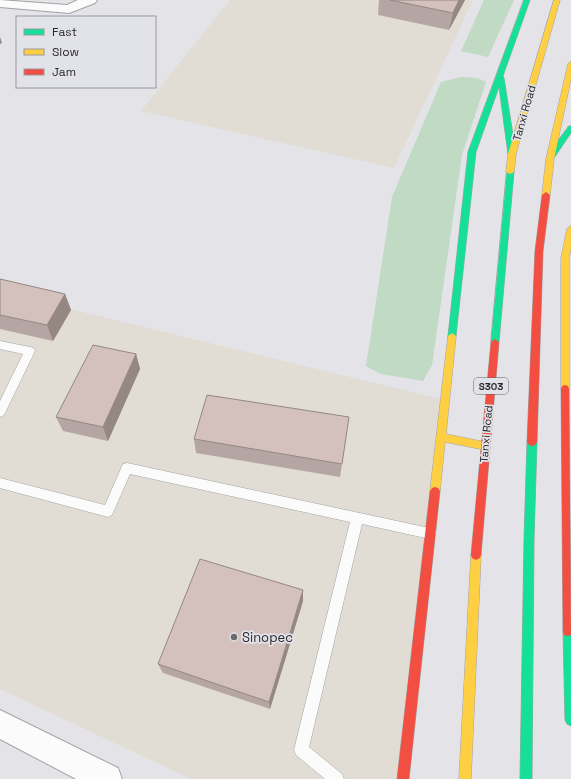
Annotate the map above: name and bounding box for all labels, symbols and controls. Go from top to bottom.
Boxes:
legend [16,16,156,88]
text: Fast [52,24,77,40]
text: Slow [52,44,79,60]
text: Jam [52,64,76,80]
street label: Tanxi Road [509,83,539,143]
road number: S303 [474,378,508,394]
street label: Tanxi Road [477,405,495,463]
place label: Sinopec [242,629,293,646]
marker: Sinopec [229,632,239,642]

